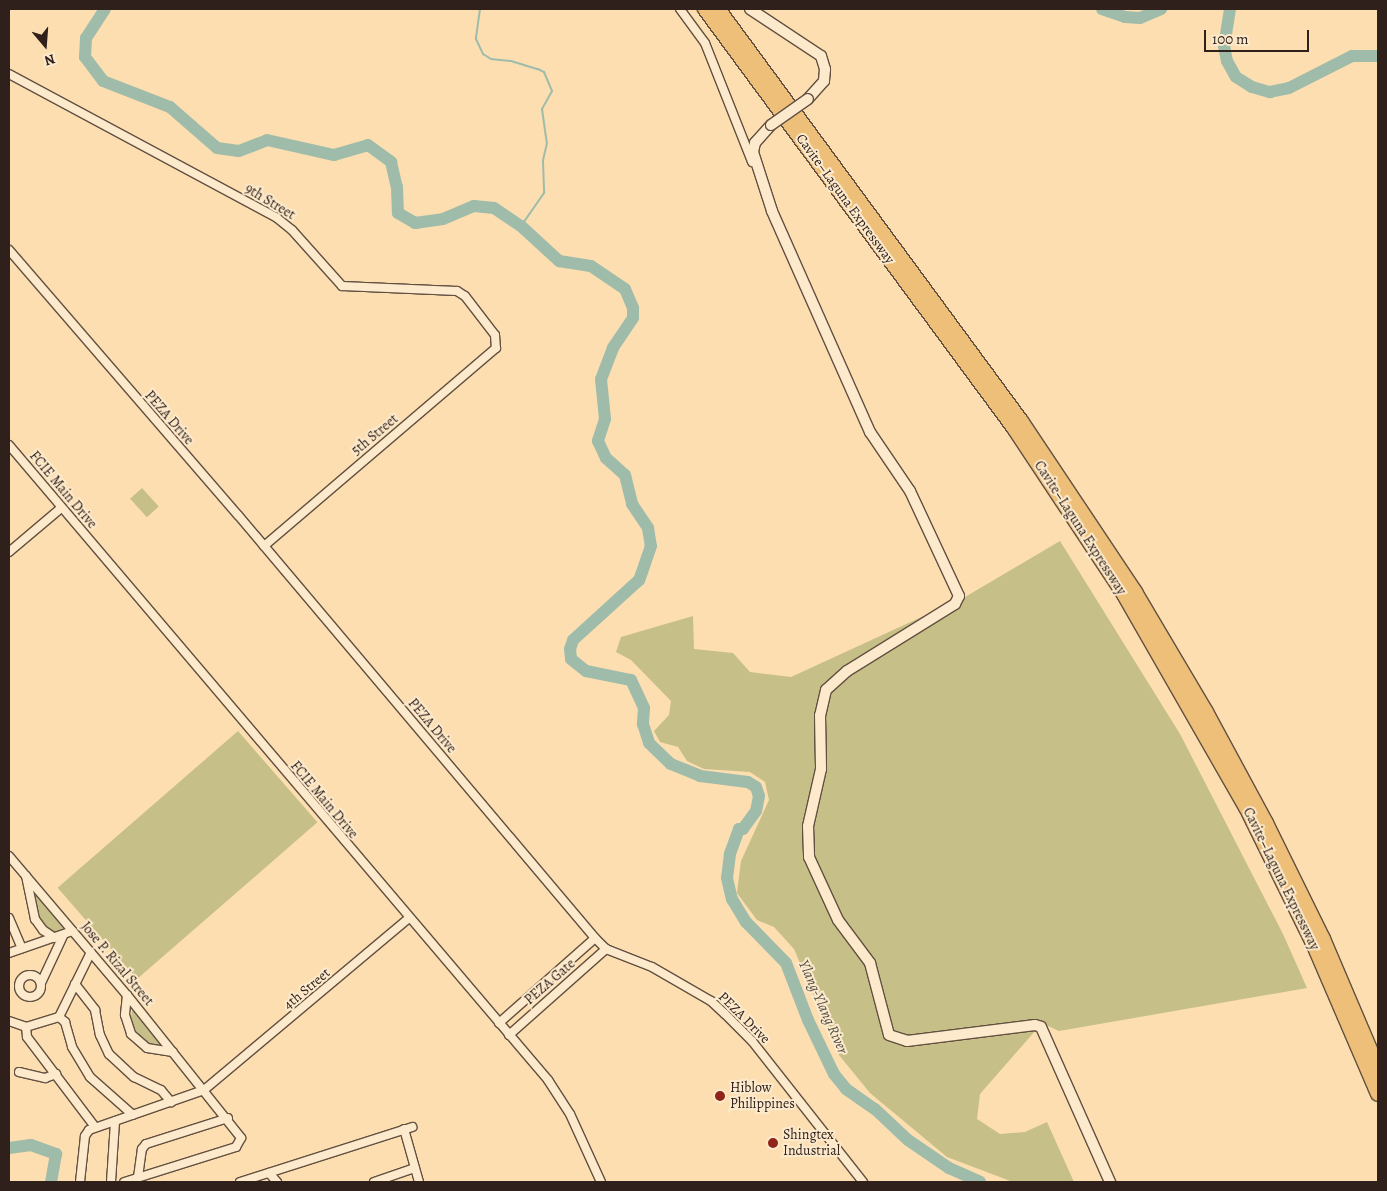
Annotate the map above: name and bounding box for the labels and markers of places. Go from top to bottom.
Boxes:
place label: Hiblow Philippines [730,1080,795,1112]
marker: Hiblow Philippines [714,1090,726,1102]
place label: Shingtex Industrial [783,1127,840,1160]
marker: Shingtex Industrial [767,1137,779,1149]

